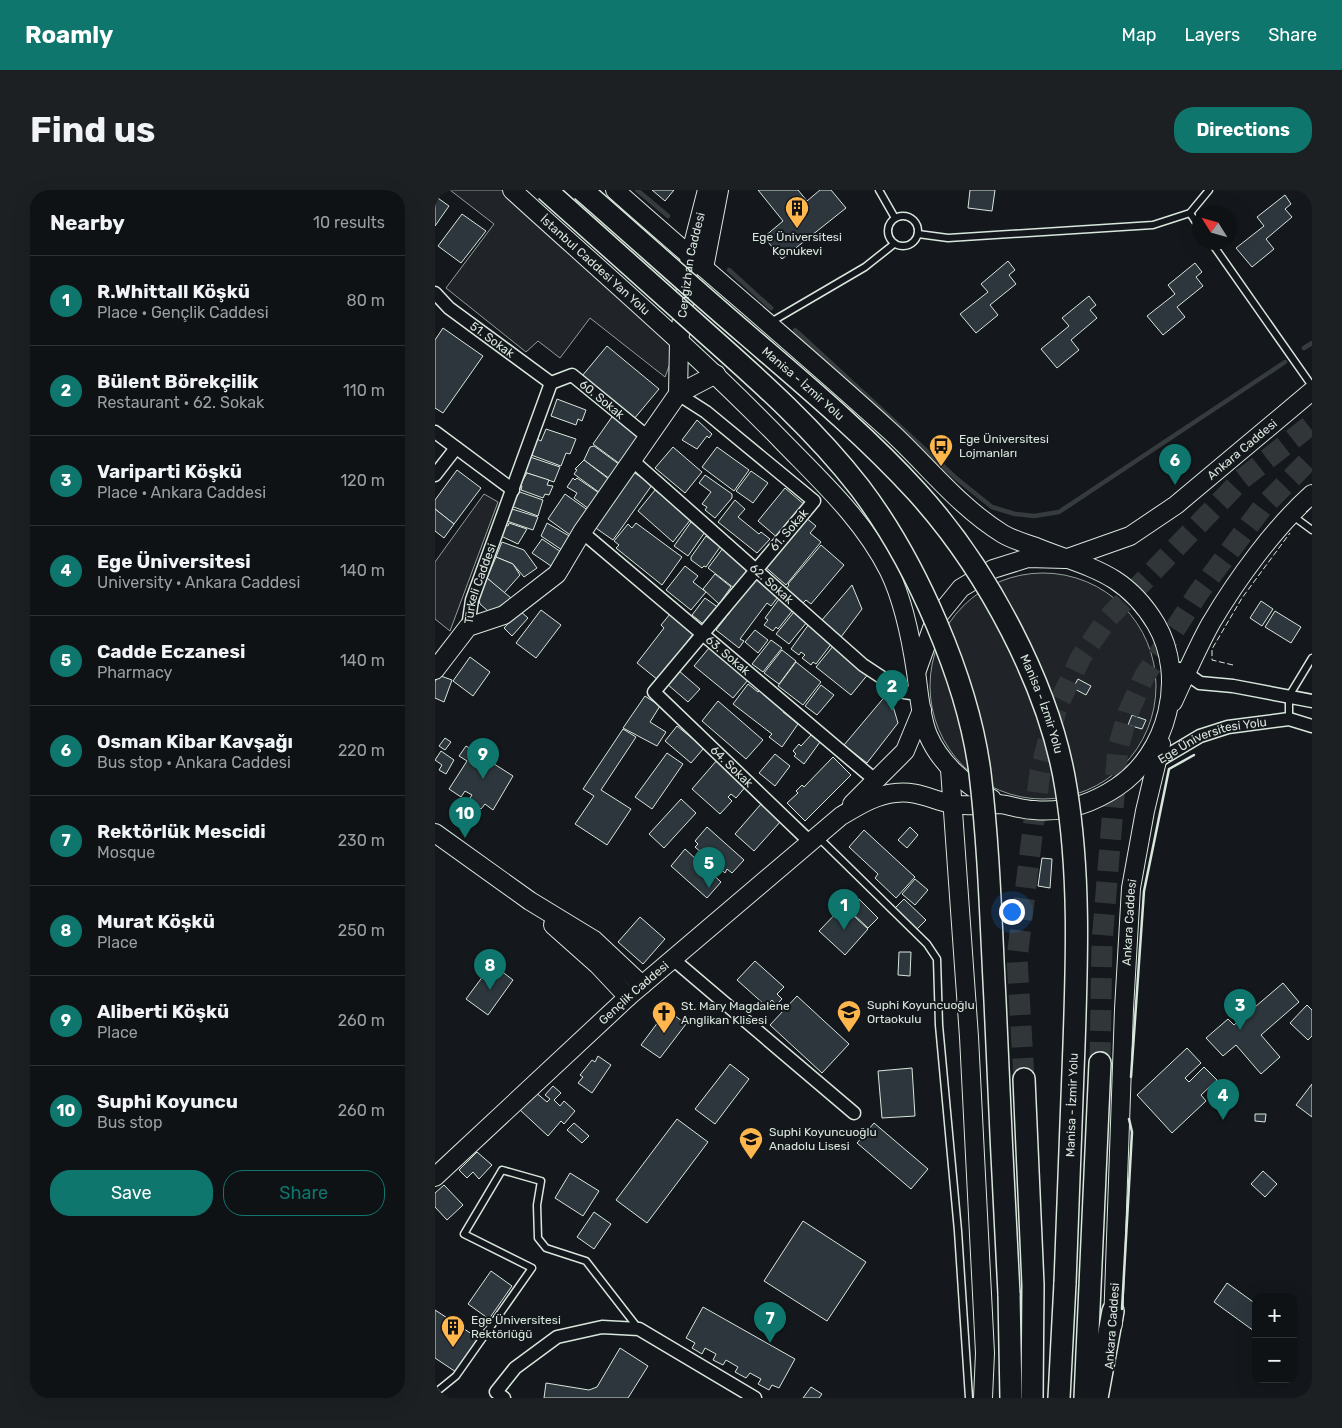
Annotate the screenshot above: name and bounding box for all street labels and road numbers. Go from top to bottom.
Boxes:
street label: Cengizhan Caddesi [675,211,708,319]
street label: İstanbul Caddesi Yan Yolu [538,212,653,318]
street label: 51. Sokak [467,319,518,361]
street label: Manisa - İzmir Yolu [759,344,847,423]
street label: 60. Sokak [577,377,628,422]
street label: Ankara Caddesi [1204,416,1280,483]
street label: 61. Sokak [767,505,812,554]
street label: Türkeli Caddesi [462,541,499,625]
street label: 62. Sokak [747,561,797,607]
street label: 63. Sokak [703,633,753,679]
street label: Manisa - İzmir Yolu [1017,652,1066,755]
street label: Ege Üniversitesi Yolu [1155,715,1268,767]
street label: 64. Sokak [707,743,756,791]
street label: Ankara Caddesi [1120,878,1140,966]
street label: Gençlik Caddesi [596,958,672,1027]
street label: Manisa - İzmir Yolu [1063,1053,1081,1157]
street label: Ankara Caddesi [1102,1282,1122,1370]

